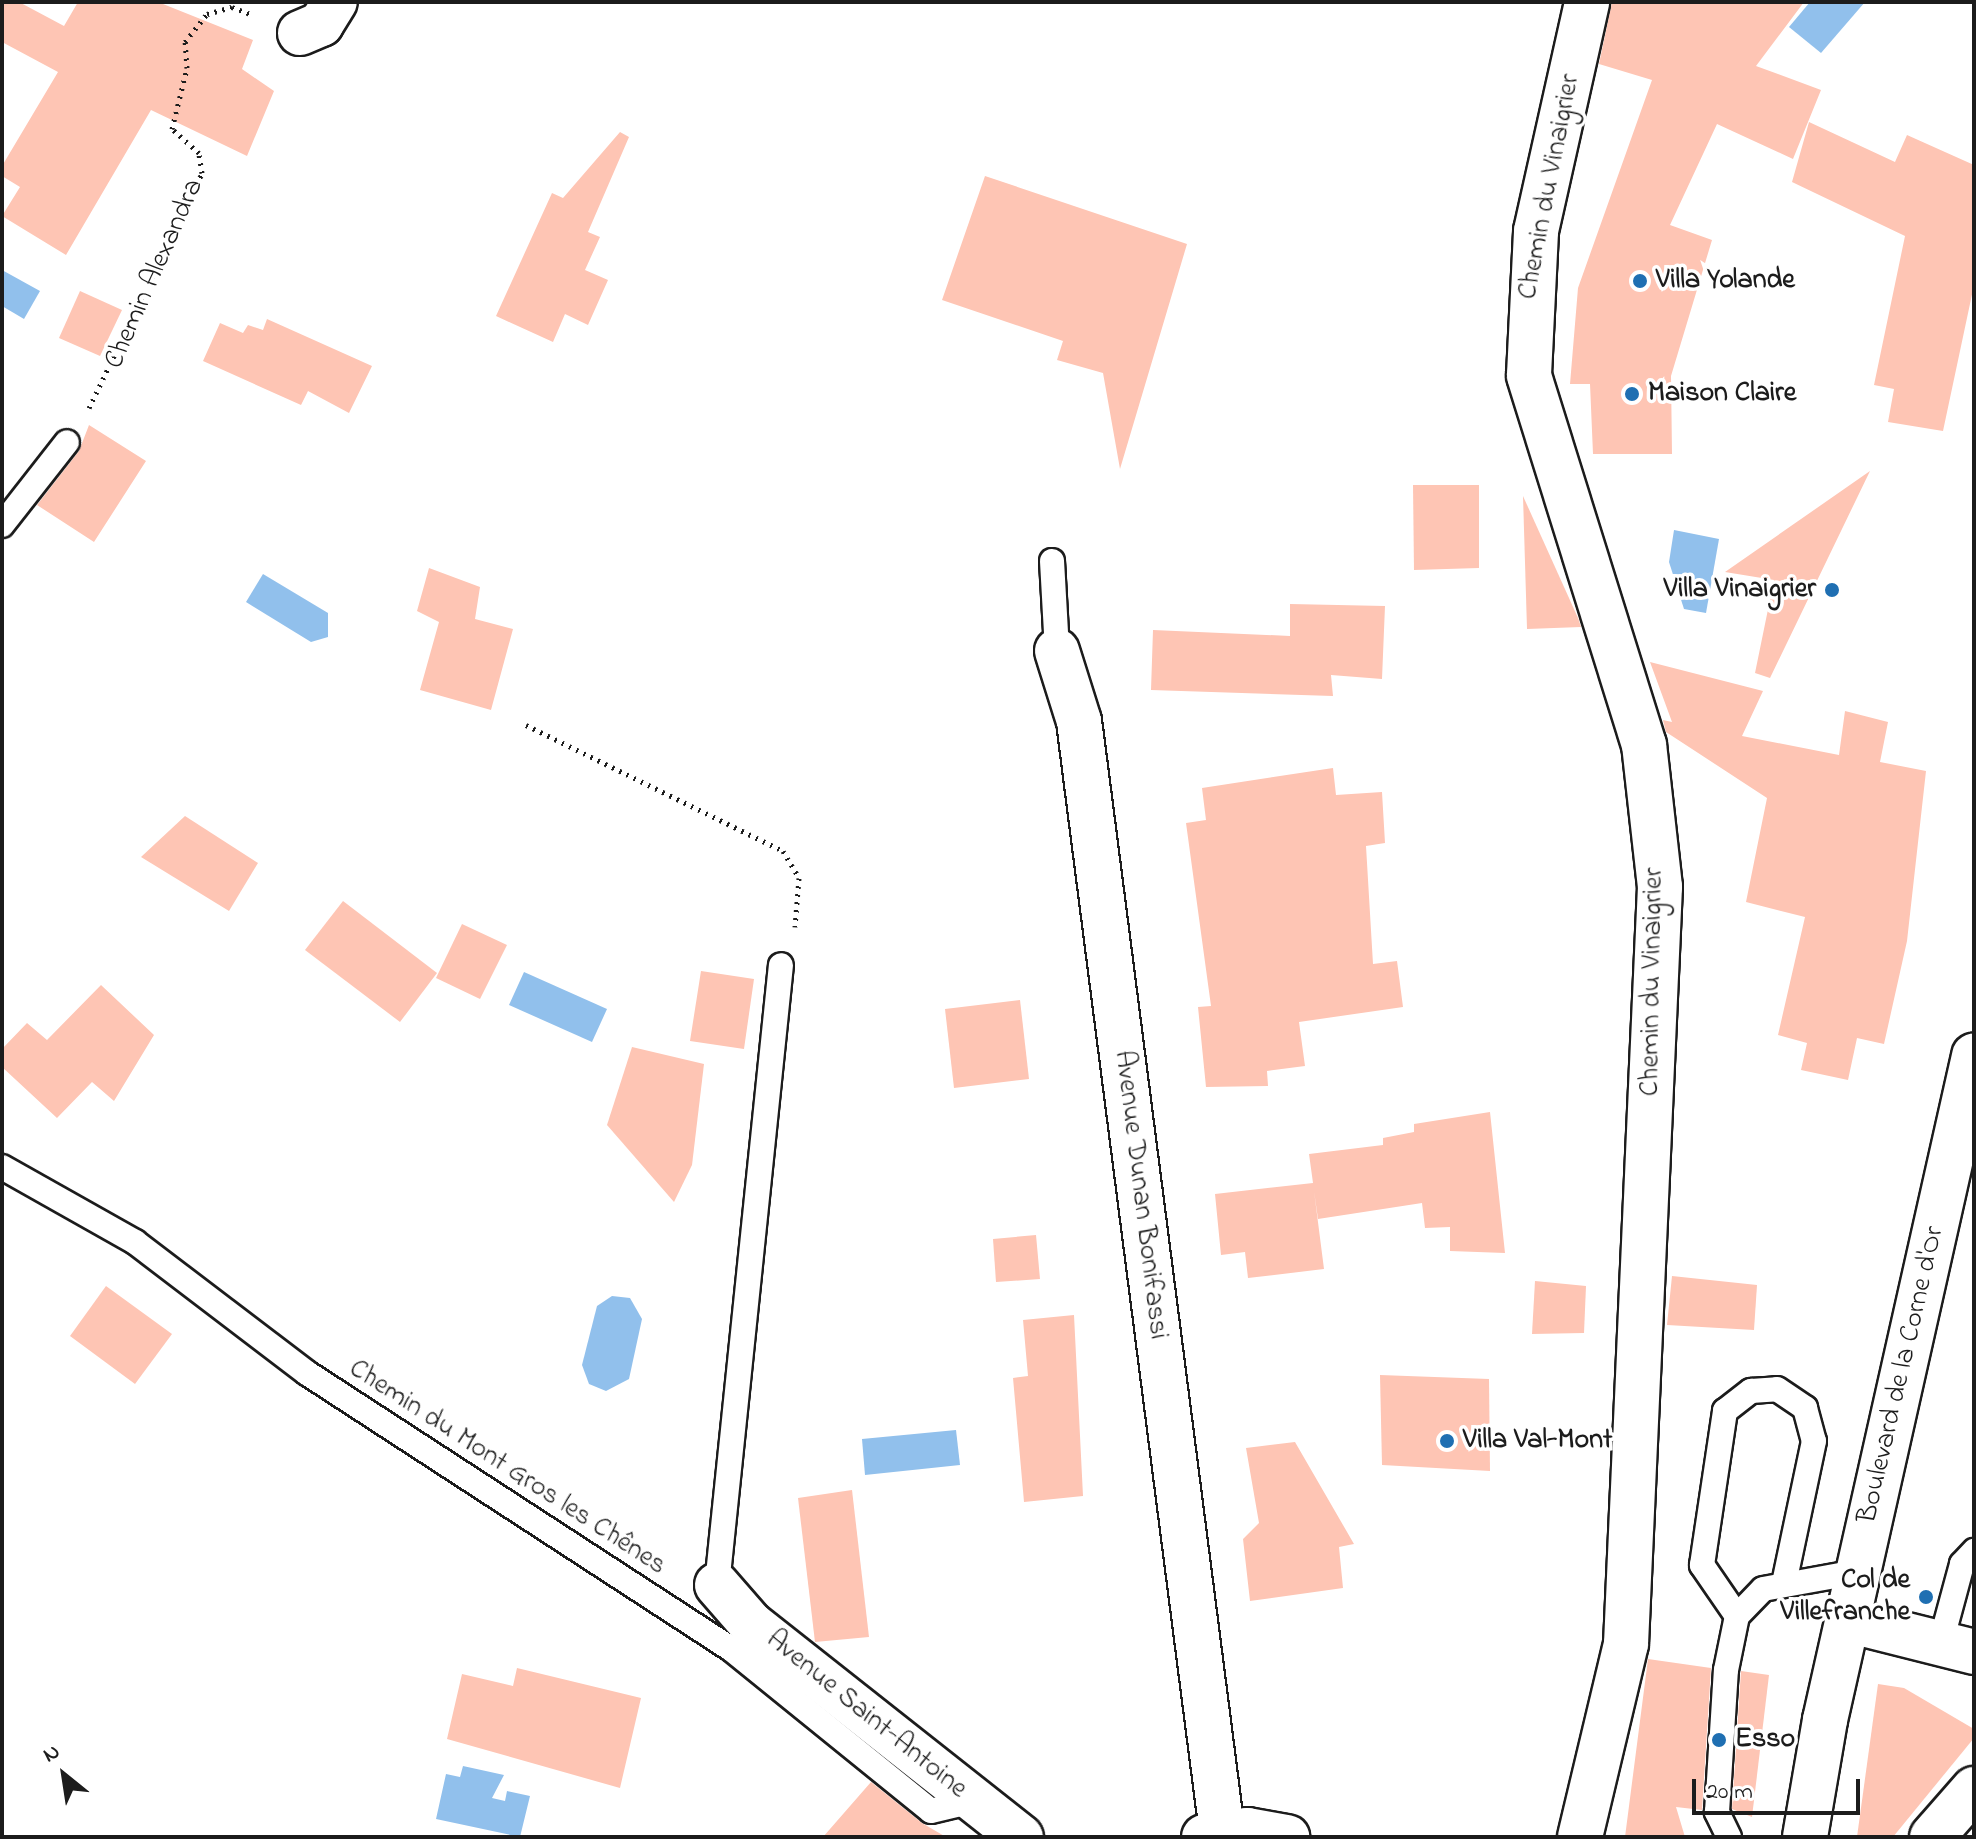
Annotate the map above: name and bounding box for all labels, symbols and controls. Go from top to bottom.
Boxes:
street label: Chemin du Vinaigrier [1512,72,1588,302]
street label: Chemin Alexandra [98,174,212,374]
place label: Villa Yolande [1656,264,1795,298]
marker: Villa Yolande [1631,272,1649,290]
place label: Maison Claire [1648,377,1796,411]
marker: Maison Claire [1623,385,1641,403]
place label: Villa Vinaigrier [1664,573,1816,607]
marker: Villa Vinaigrier [1823,581,1841,599]
street label: Chemin du Vinaigrier [1634,867,1672,1097]
street label: Avenue Dunan Bonifassi [1106,1049,1174,1341]
street label: Boulevard de la Corne d'Or [1851,1223,1953,1527]
street label: Chemin du Mont Gros les Chênes [342,1353,672,1583]
place label: Villa Val-Mont [1463,1424,1612,1458]
marker: Villa Val-Mont [1438,1432,1456,1450]
place label: Col de Villefranche [1780,1564,1910,1630]
marker: Col de Villefranche [1917,1588,1935,1606]
street label: Avenue Saint-Antoine [759,1624,973,1806]
place label: Esso [1735,1723,1795,1757]
marker: Esso [1710,1731,1728,1749]
north arrow [24,1735,104,1815]
text: N [38,1737,66,1772]
scale bar [1696,1763,1864,1813]
text: 20 m [1706,1775,1753,1810]

